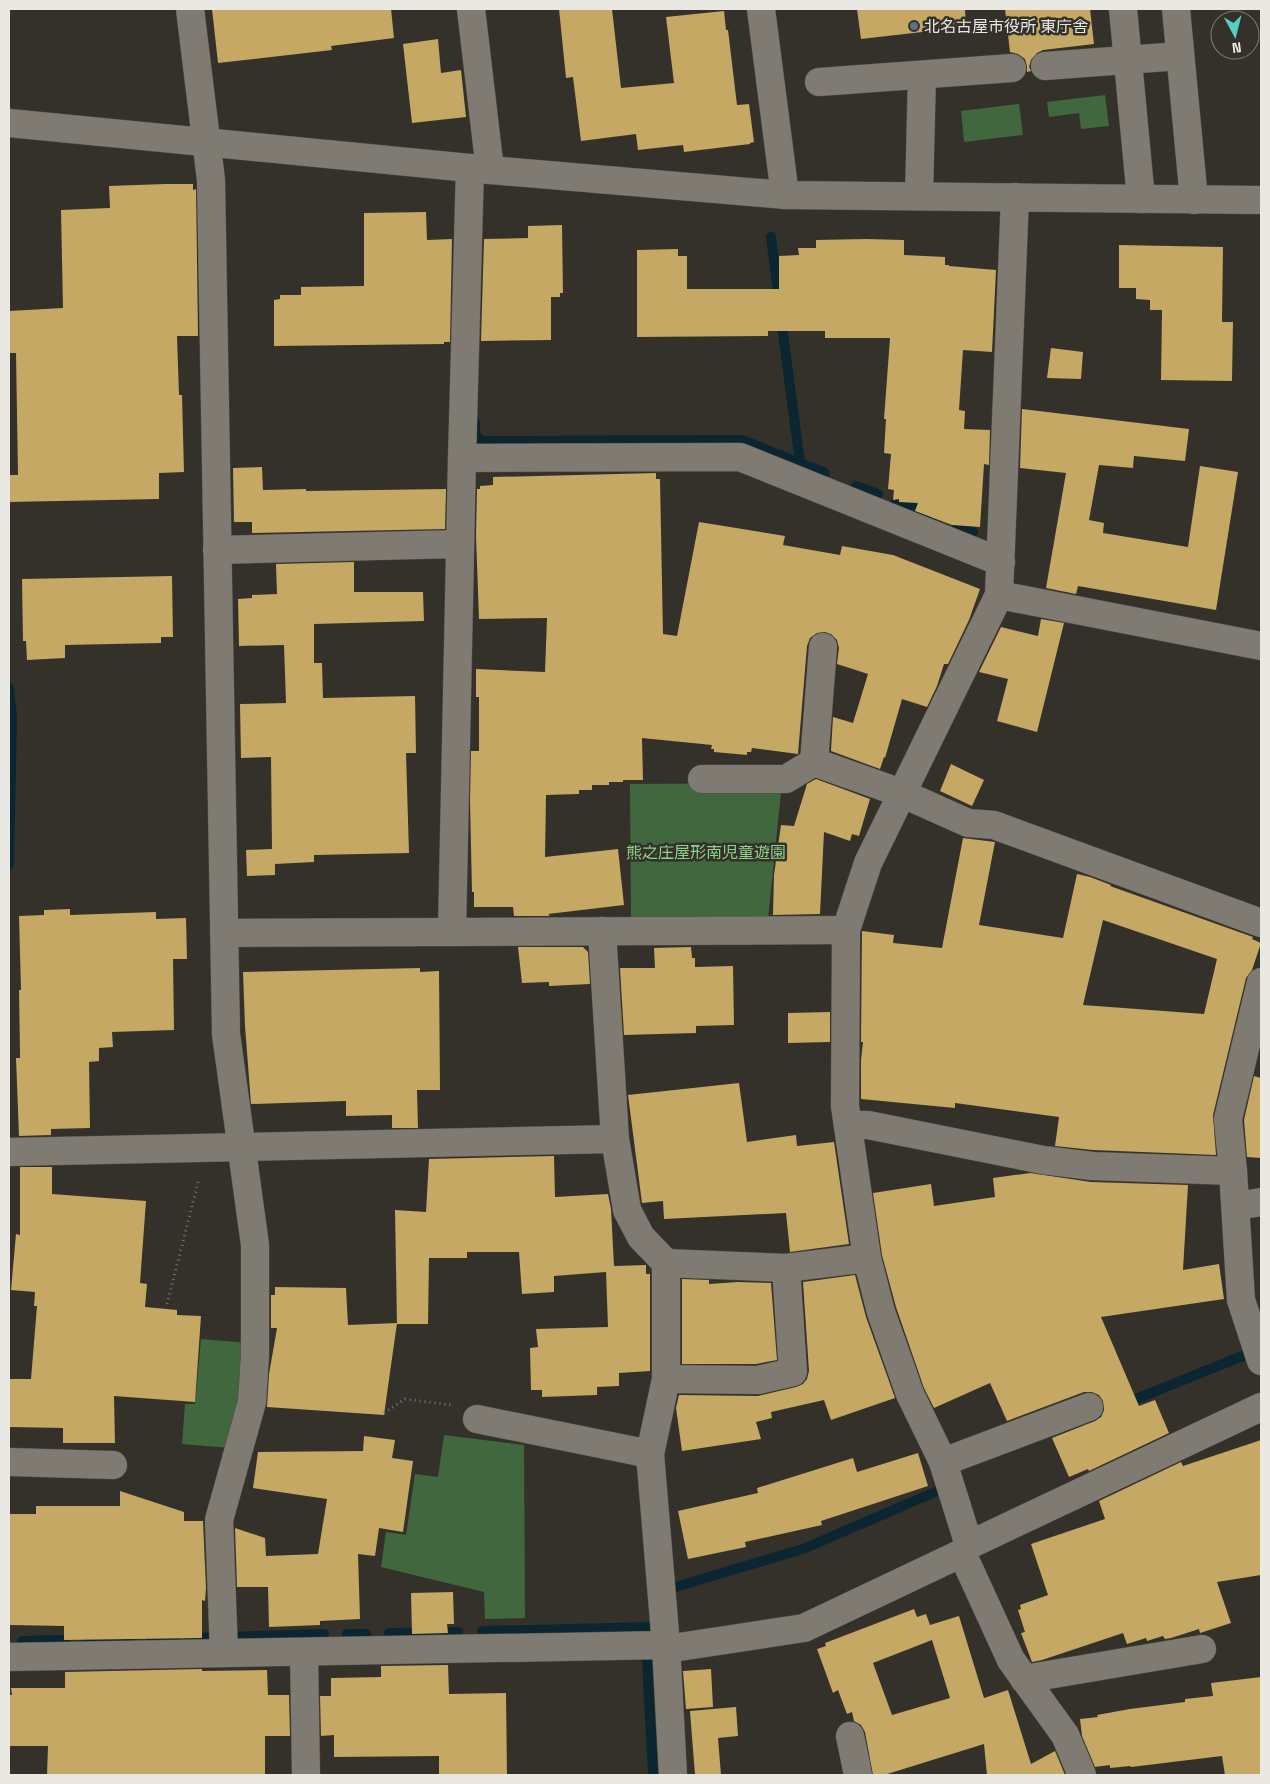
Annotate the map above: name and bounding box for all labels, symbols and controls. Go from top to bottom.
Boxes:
north arrow [1210,10,1260,60]
place label: 北名古屋市役所 東庁舎 [924,16,1088,37]
marker: 北名古屋市役所 東庁舎 [908,20,920,32]
text: N [1231,38,1242,57]
park label: 熊之庄屋形南児童遊園 [626,842,786,863]

